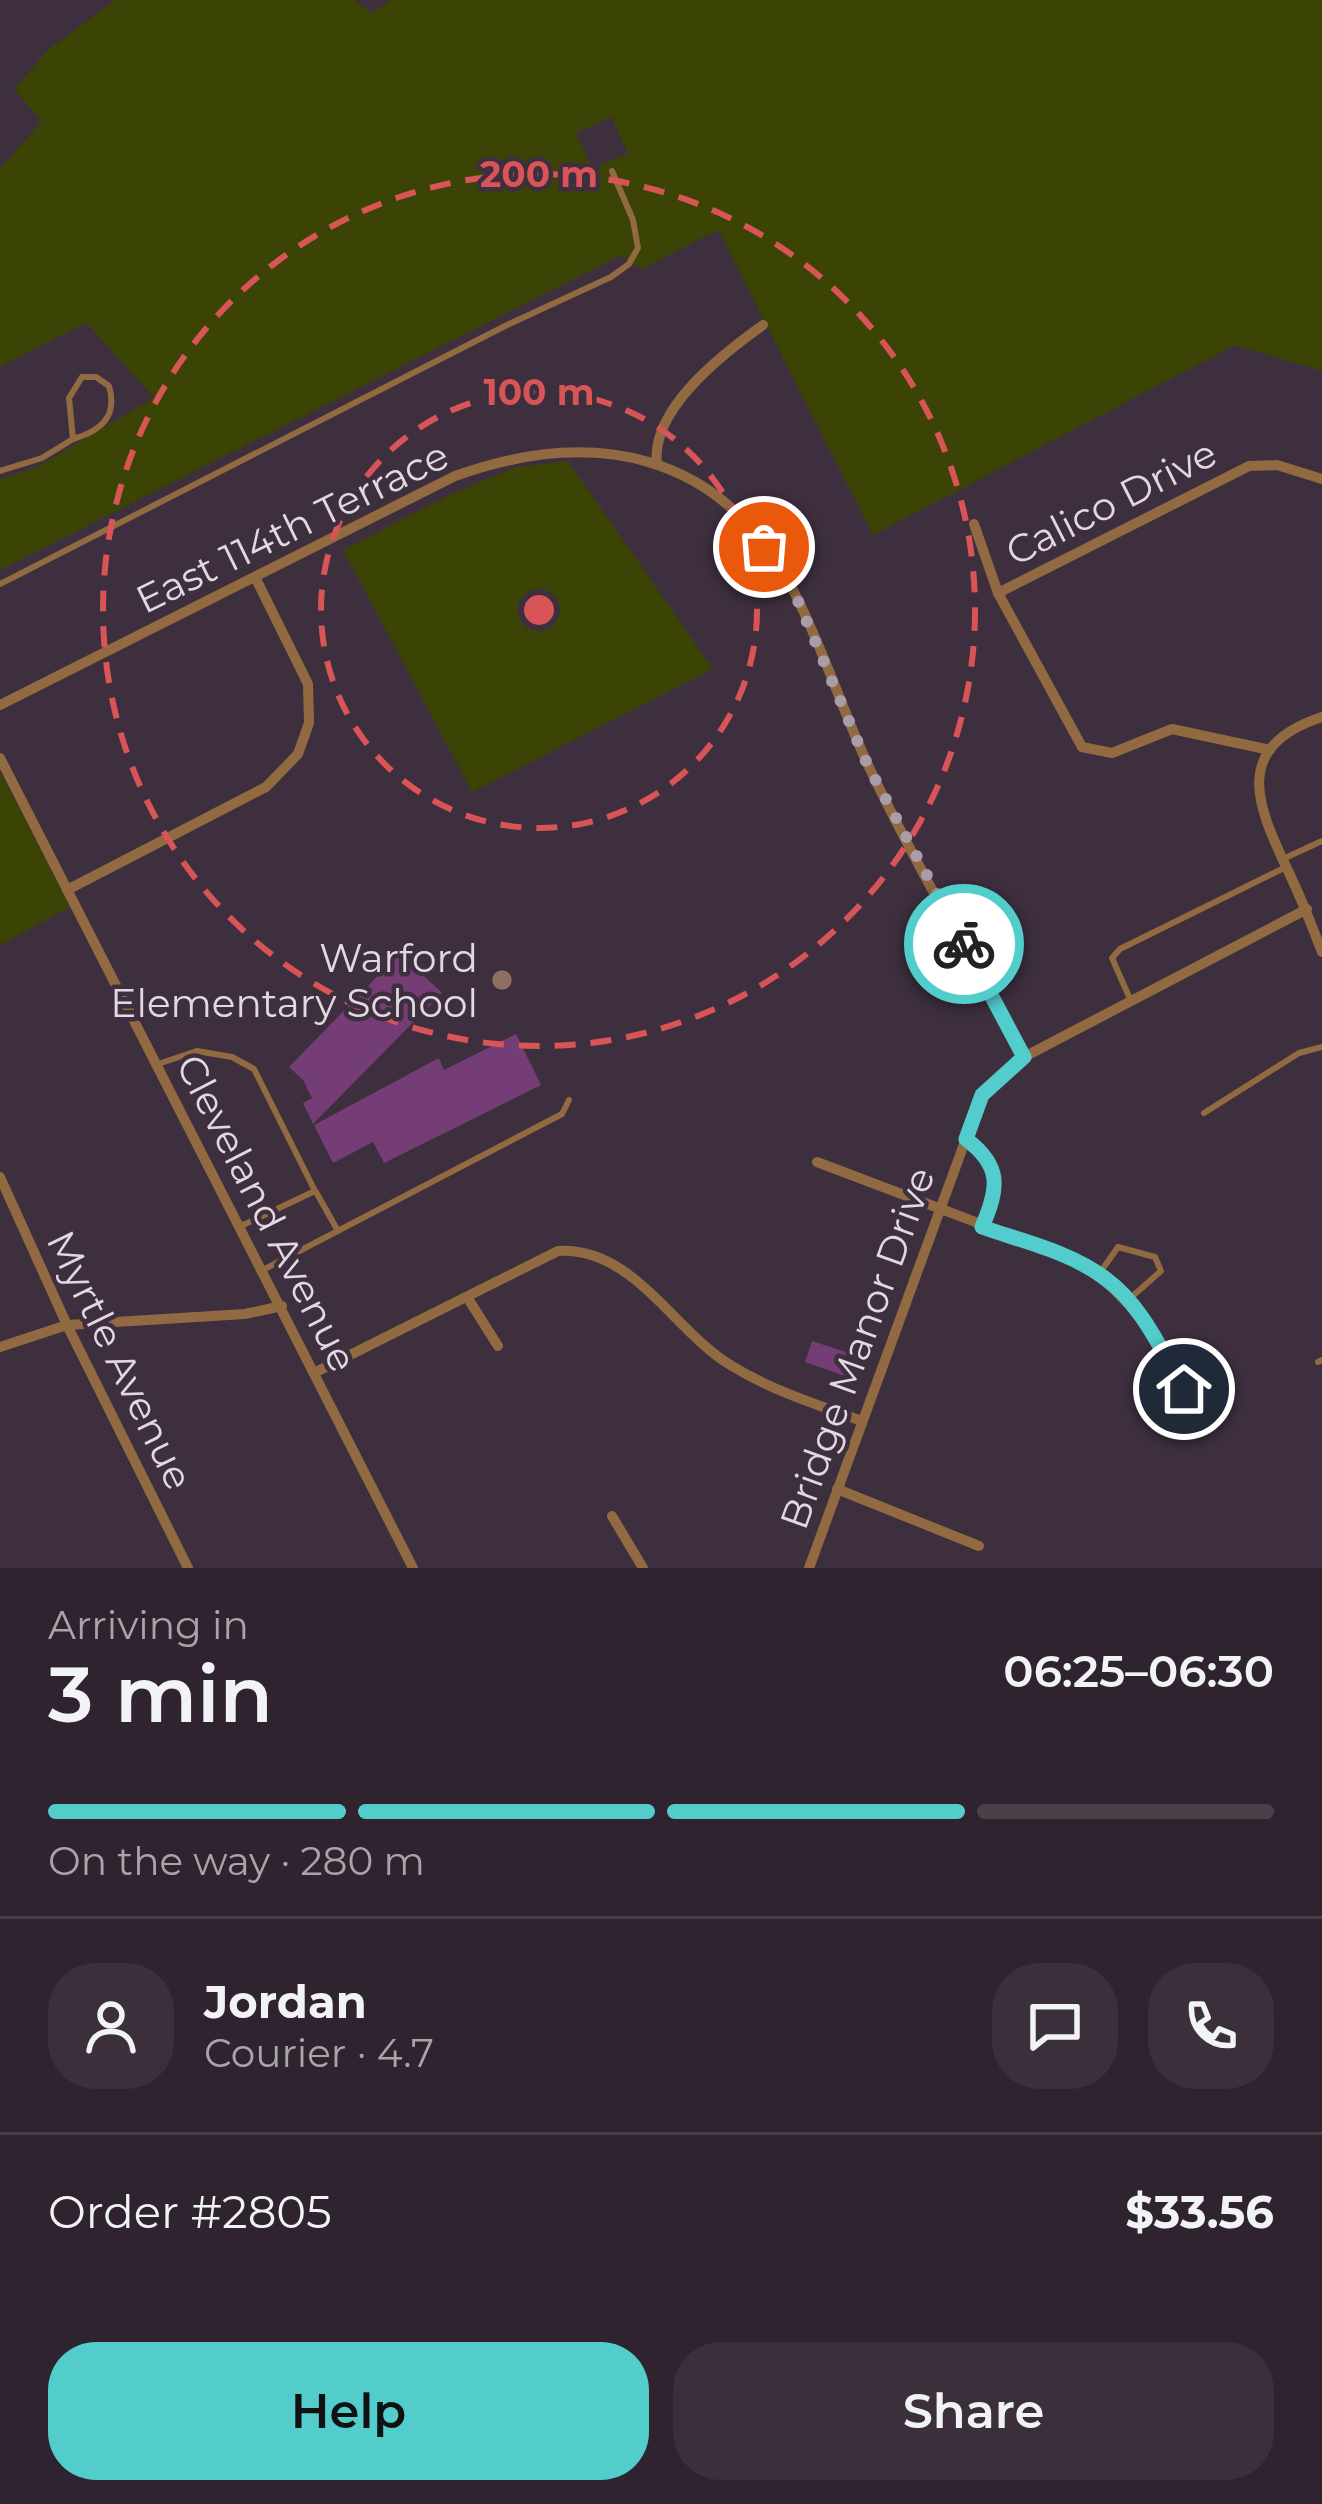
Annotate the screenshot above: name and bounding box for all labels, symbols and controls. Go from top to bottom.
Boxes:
text: 200 m [480,152,598,196]
text: 100 m [484,370,594,414]
street label: Calico Drive [998,428,1224,576]
street label: East 114th Terrace [128,431,456,623]
pin [713,496,815,598]
icon: bag [731,514,797,580]
centre of rings [518,589,560,631]
courier [904,884,1024,1004]
icon: bike [931,911,997,977]
place label: Warford Elementary School [110,934,478,1027]
marker: Warford Elementary School [489,967,515,993]
street label: Cleveland Avenue [166,1047,368,1379]
street label: Bridge Manor Drive [769,1161,945,1535]
street label: Myrtle Avenue [37,1223,203,1497]
pin [1133,1338,1235,1440]
icon: home [1151,1356,1217,1422]
text: Arriving in [48,1601,249,1649]
text: 06:25–06:30 [1003,1643,1274,1698]
text: 3 min [48,1646,273,1742]
text: On the way · 280 m [48,1837,425,1885]
button: person [48,1963,174,2089]
button: chat [992,1963,1118,2089]
button: phone [1148,1963,1274,2089]
text: Jordan [204,1974,367,2029]
text: Courier · 4.7 [204,2029,434,2077]
text: Order #2805 [48,2184,332,2239]
text: $33.56 [1125,2184,1274,2239]
button: Help [48,2342,649,2480]
button: Share [673,2342,1274,2480]

